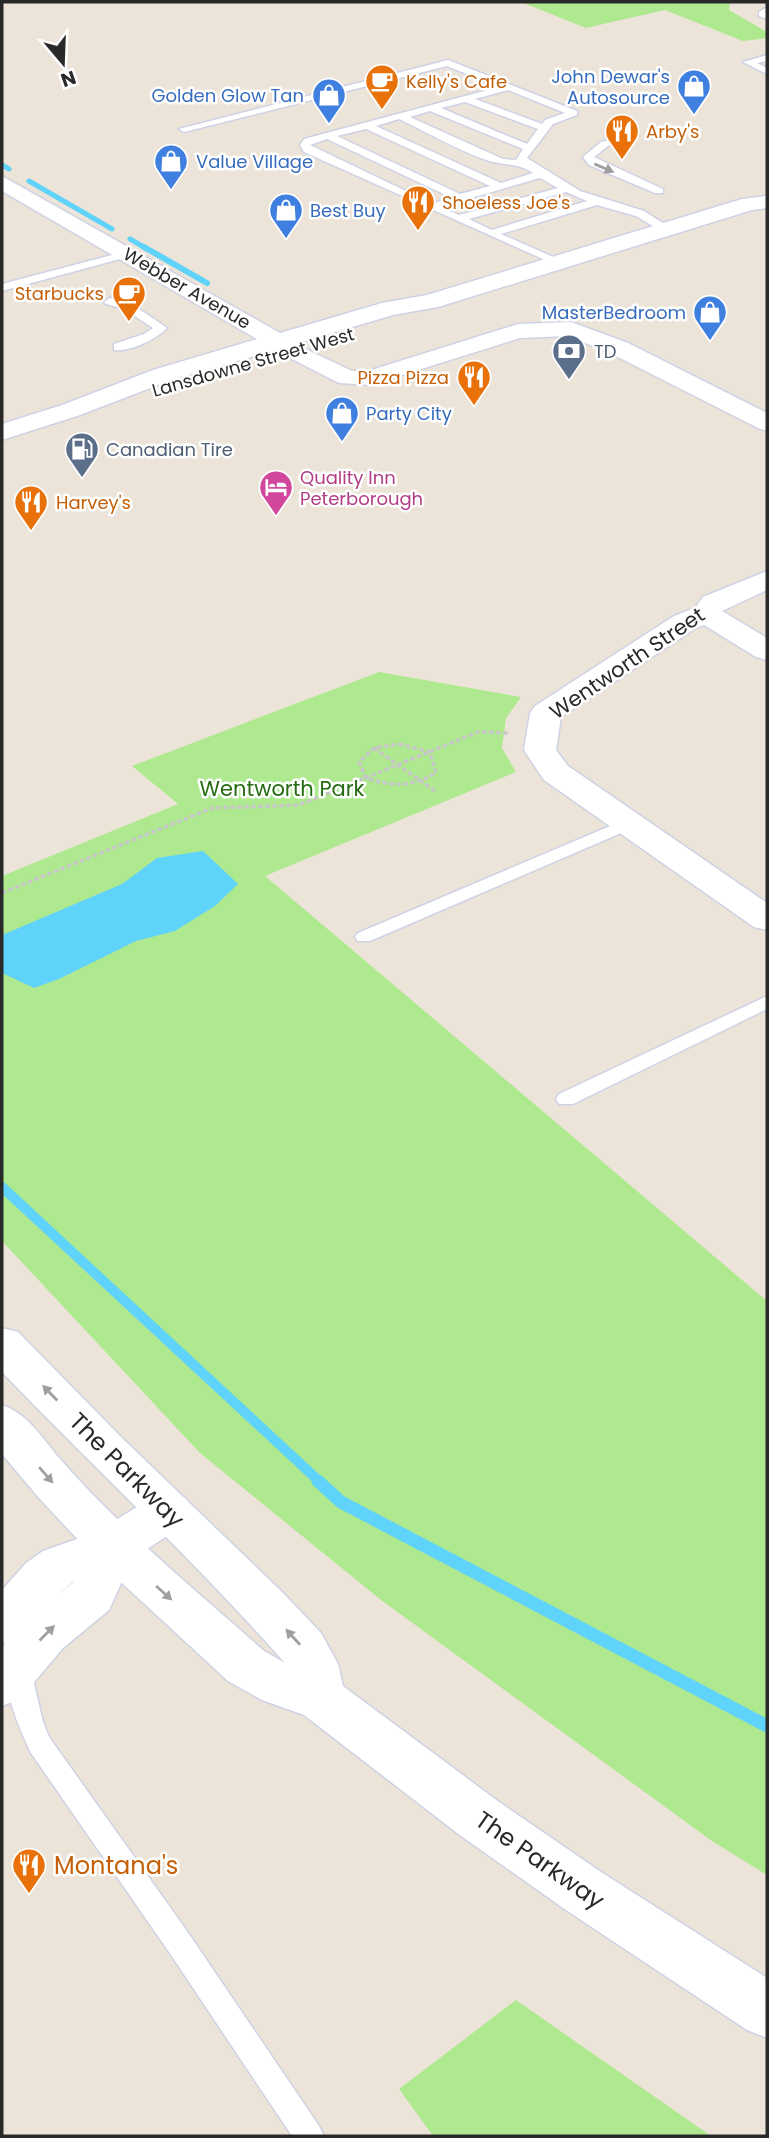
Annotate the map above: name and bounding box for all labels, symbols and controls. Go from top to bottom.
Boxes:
north arrow [28,28,98,98]
cafe icon: Kelly's Cafe [363,62,401,111]
text: N [57,64,80,94]
place label: John Dewar's Autosource [551,64,670,110]
shop icon: John Dewar's Autosource [675,67,713,116]
place label: Kelly's Cafe [406,69,507,94]
shop icon: Golden Glow Tan [310,76,348,125]
place label: Golden Glow Tan [151,83,304,108]
restaurant icon: Arby's [603,112,641,161]
place label: Arby's [646,119,699,144]
shop icon: Value Village [152,142,190,191]
place label: Value Village [196,149,313,174]
one-way arrow [594,162,615,173]
restaurant icon: Shoeless Joe's [399,183,437,232]
place label: Shoeless Joe's [442,190,570,215]
shop icon: Best Buy [267,191,305,240]
place label: Best Buy [310,198,386,223]
street label: Webber Avenue [119,241,255,335]
cafe icon: Starbucks [110,274,148,323]
place label: Starbucks [15,281,104,306]
shop icon: MasterBedroom [691,293,729,342]
place label: MasterBedroom [542,300,686,325]
street label: Lansdowne Street West [149,321,357,403]
bank icon: TD [550,332,588,381]
place label: TD [594,339,616,364]
restaurant icon: Pizza Pizza [455,358,493,407]
place label: Pizza Pizza [357,365,449,390]
shop icon: Party City [323,394,361,443]
place label: Party City [366,401,452,426]
fuel station icon: Canadian Tire [63,430,101,479]
place label: Canadian Tire [106,437,233,462]
place label: Quality Inn Peterborough [300,465,423,511]
hotel icon: Quality Inn Peterborough [257,468,295,517]
restaurant icon: Harvey's [12,483,50,532]
place label: Harvey's [56,490,131,515]
street label: Wentworth Street [544,600,710,726]
park label: Wentworth Park [200,774,365,803]
one-way arrow [42,1385,59,1402]
street label: The Parkway [62,1405,192,1535]
one-way arrow [38,1466,54,1484]
one-way arrow [155,1585,173,1601]
one-way arrow [38,1624,55,1641]
one-way arrow [285,1628,301,1646]
street label: The Parkway [469,1803,611,1917]
restaurant icon: Montana's [10,1846,48,1895]
place label: Montana's [54,1849,178,1882]

